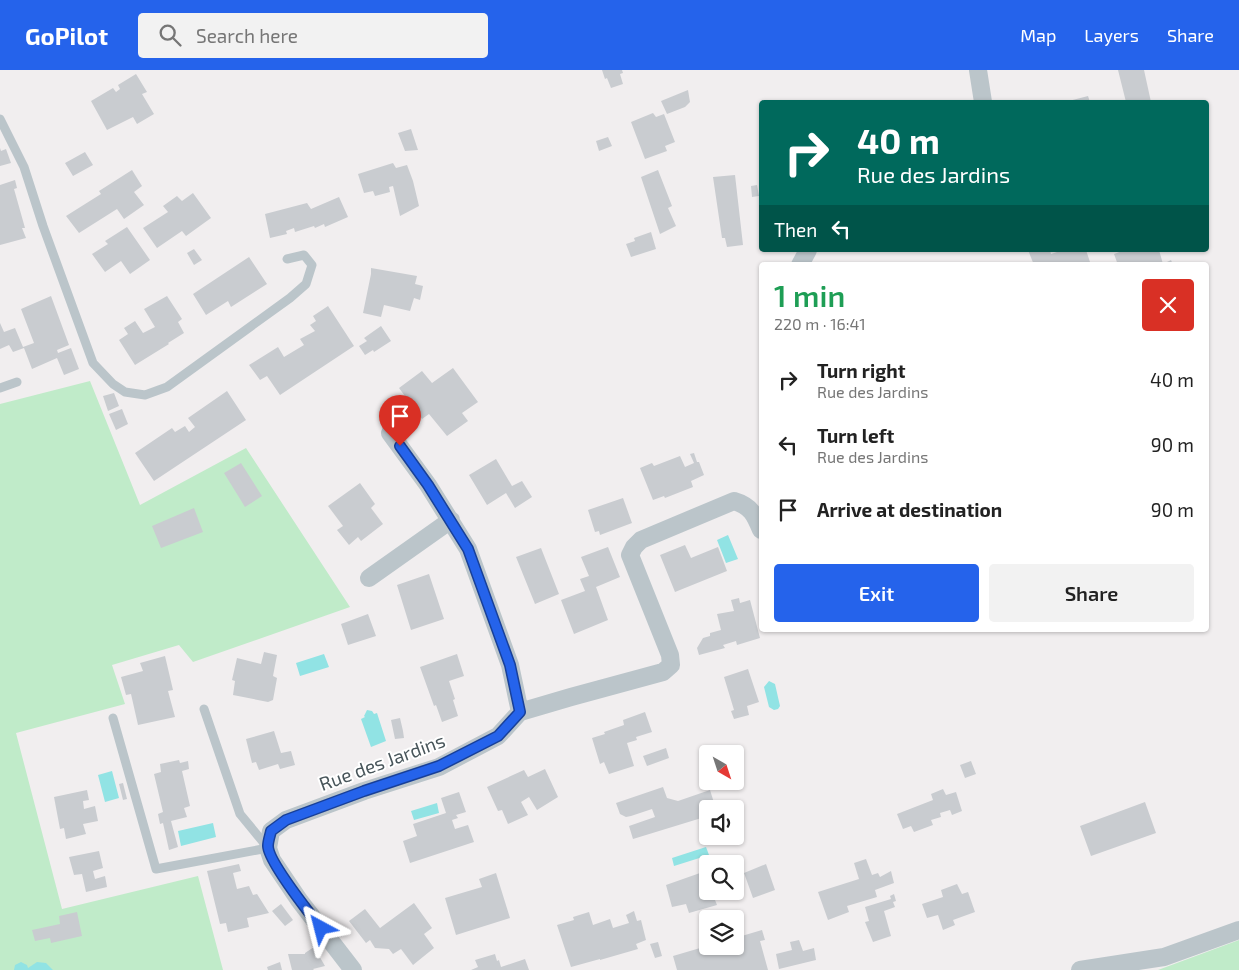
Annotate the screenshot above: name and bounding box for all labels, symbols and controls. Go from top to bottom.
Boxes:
search box [138,13,488,58]
text: GoPilot [25,21,108,50]
icon: search [156,21,184,49]
text: Search here [196,24,298,47]
text: Map [1020,24,1056,46]
text: Layers [1084,24,1139,46]
text: Share [1167,24,1214,46]
text: 40 m [857,119,940,161]
icon: right [774,120,839,185]
text: Rue des Jardins [857,161,1010,187]
icon: left [827,215,855,243]
text: Then [774,218,817,241]
text: 1 min [774,277,845,313]
button: close [1142,279,1194,331]
text: 220 m · 16:41 [774,314,866,333]
text: Turn right [817,359,905,382]
icon: right [774,366,802,394]
text: 40 m [1150,368,1194,391]
text: Rue des Jardins [817,382,928,401]
pin [379,395,421,446]
icon: arrive [386,402,414,430]
text: Turn left [817,424,894,447]
icon: left [774,431,802,459]
text: 90 m [1151,433,1194,456]
text: Rue des Jardins [817,447,928,466]
icon: arrive [774,496,802,524]
text: Arrive at destination [817,498,1002,521]
text: 90 m [1151,498,1194,521]
button: Exit [774,564,979,622]
button: Share [989,564,1194,622]
street label: Rue des Jardins [316,728,448,795]
north arrow [699,745,744,790]
map controls [699,745,744,955]
button: sound [699,800,744,845]
button: search [699,855,744,900]
position arrow [294,901,346,953]
button: layers [699,910,744,955]

